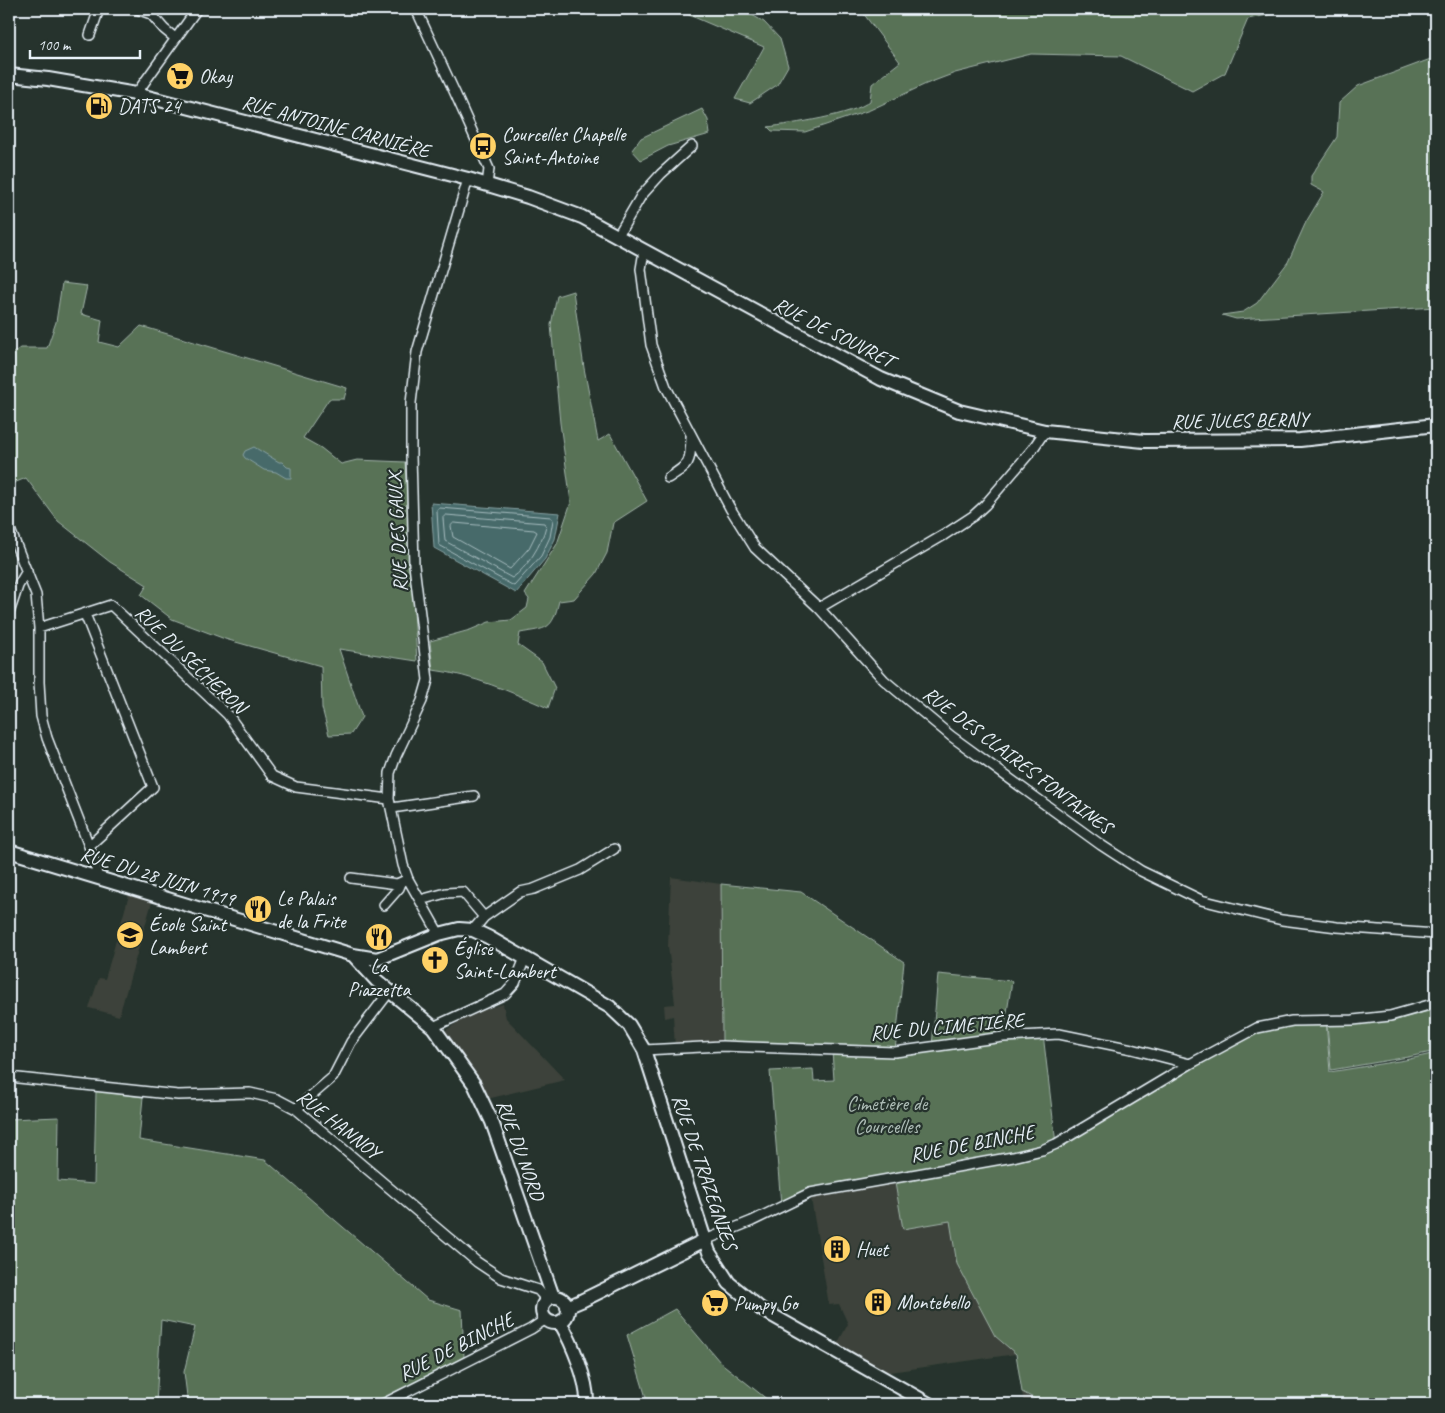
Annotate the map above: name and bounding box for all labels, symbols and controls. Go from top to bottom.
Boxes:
scale bar [30,28,140,60]
text: 100 m [38,36,72,55]
supermarket icon: Okay [165,61,195,91]
place label: Okay [199,64,233,89]
street label: RUE ANTOINE CARNIÈRE [239,89,435,164]
fuel station icon: DATS 24 [84,91,114,121]
place label: DATS 24 [118,94,183,119]
place label: Courcelles Chapelle Saint-Antoine [502,122,627,170]
bus stop icon: Courcelles Chapelle Saint-Antoine [468,131,498,161]
street label: RUE DE SOUVRET [770,291,902,376]
street label: RUE JULES BERNY [1171,407,1311,434]
street label: RUE DES GAULX [382,468,413,592]
street label: RUE DU SÉCHERON [130,600,254,721]
street label: RUE DES CLAIRES FONTAINES [918,681,1120,842]
street label: RUE DU 28 JUIN 1919 [78,841,240,912]
place label: Le Palais de la Frite [277,886,347,934]
restaurant icon: Le Palais de la Frite [243,894,273,924]
place label: École Saint Lambert [149,912,228,960]
school or university icon: École Saint Lambert [115,920,145,950]
restaurant icon: La Piazzetta [364,922,394,952]
place label: Église Saint-Lambert [454,936,558,984]
church icon: Église Saint-Lambert [420,945,450,975]
place label: La Piazzetta [348,954,411,1002]
street label: RUE DU CIMETIÈRE [869,1007,1027,1046]
street label: RUE HANNOY [292,1084,388,1167]
street label: RUE DE TRAZEGNIES [666,1091,744,1255]
park label: Cimetière de Courcelles [847,1091,929,1139]
street label: RUE DU NORD [491,1096,551,1205]
street label: RUE DE BINCHE [908,1119,1039,1168]
building icon: Huet [822,1234,852,1264]
place label: Huet [856,1237,890,1262]
building icon: Montebello [863,1287,893,1317]
supermarket icon: Pumpy Go [700,1288,730,1318]
place label: Montebello [897,1290,971,1315]
place label: Pumpy Go [734,1291,799,1316]
street label: RUE DE BINCHE [395,1305,520,1386]

